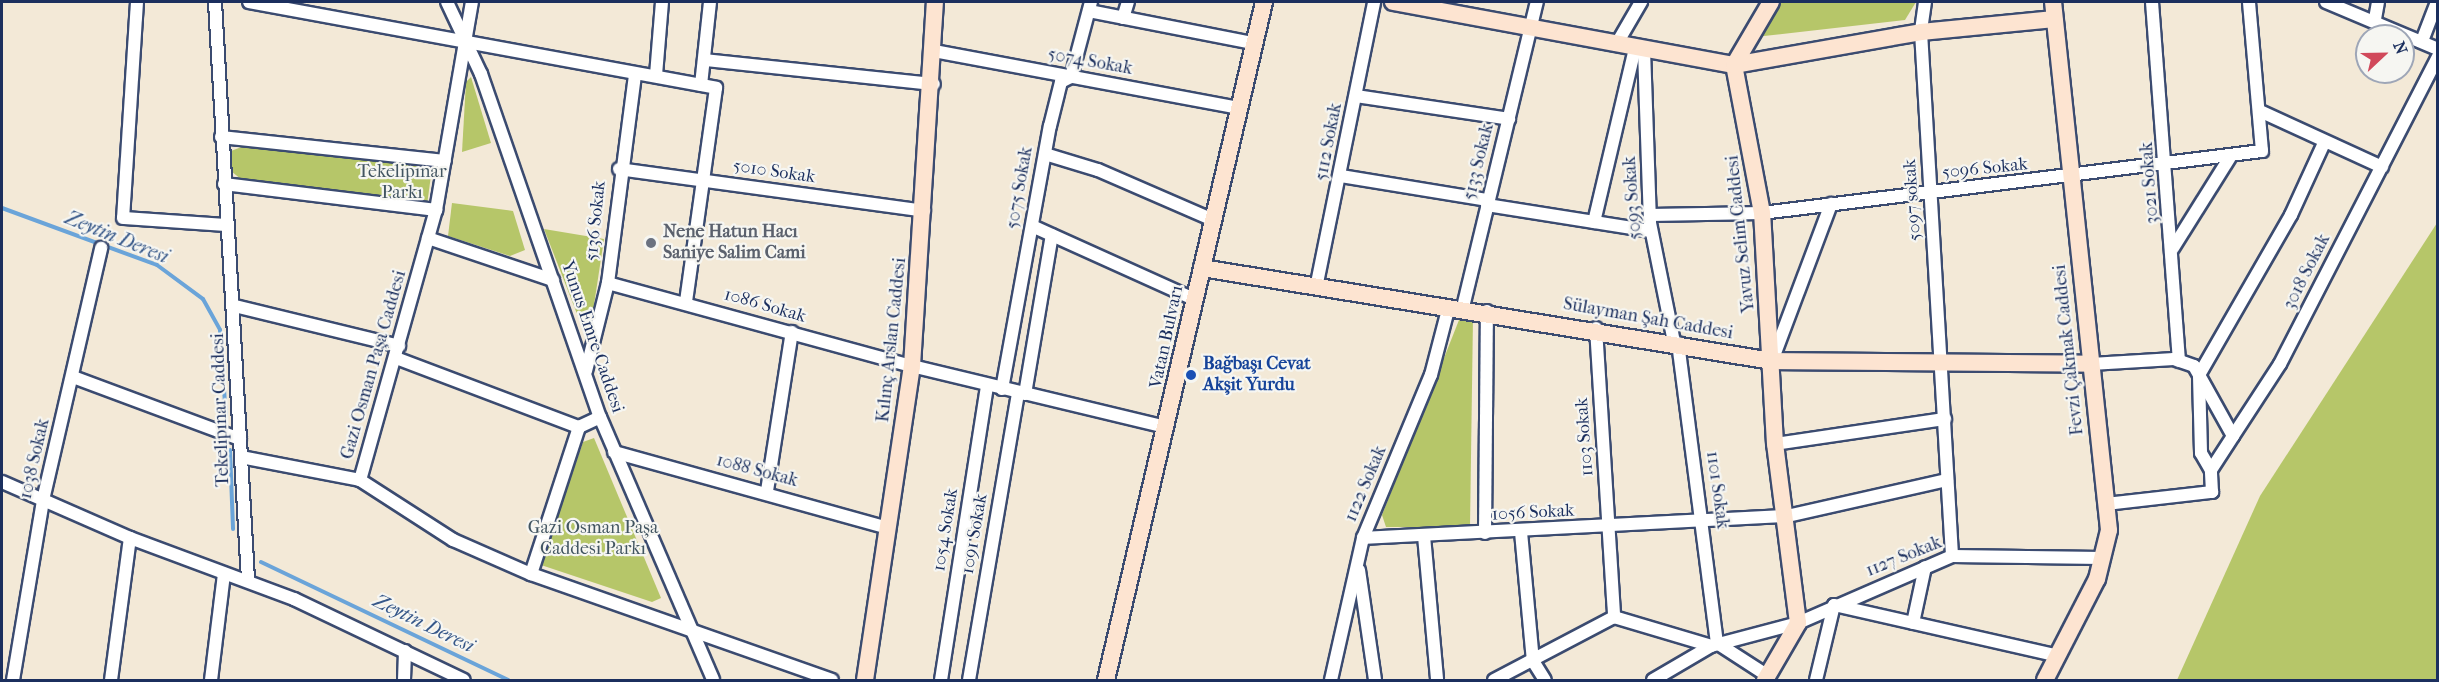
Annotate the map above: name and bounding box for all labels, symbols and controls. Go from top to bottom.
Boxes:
north arrow [2355,24,2415,84]
text: N [2389,39,2411,57]
street label: 5074 Sokak [1046,44,1134,80]
street label: 5112 Sokak [1311,101,1347,183]
street label: 5133 Sokak [1459,122,1499,202]
street label: 3021 Sokak [2136,141,2164,225]
street label: 5075 Sokak [1002,145,1038,231]
street label: Yavuz Selim Caddesi [1722,154,1760,314]
street label: 5096 Sokak [1941,154,2029,184]
street label: 5010 Sokak [732,156,816,188]
street label: 5093 Sokak [1619,156,1647,240]
street label: 5097 sokak [1899,158,1927,242]
park label: Tekelipınar Parkı [357,162,447,204]
street label: 5136 Sokak [581,180,611,262]
water label: Zeytin Deresi [62,205,172,269]
place label: Nene Hatun Hacı Saniye Salim Cami [663,222,806,264]
street label: 3018 Sokak [2279,231,2335,313]
marker: Nene Hatun Hacı Saniye Salim Cami [644,236,658,250]
street label: Kılınç Arslan Caddesi [873,257,911,423]
street label: Yunus Emre Caddesi [556,258,628,416]
street label: Fevzi Çakmak Caddesi [2049,264,2089,436]
street label: Gazi Osman Paşa Caddesi [337,268,411,462]
street label: 1086 Sokak [722,284,808,328]
street label: Vatan Bulvarı [1146,284,1188,390]
street label: Sülayman Şah Caddesi [1561,293,1735,345]
street label: Tekelipınar Caddesi [208,333,234,487]
place label: Bağbaşı Cevat Akşit Yurdu [1203,354,1311,397]
marker: Bağbaşı Cevat Akşit Yurdu [1184,368,1198,382]
street label: 1103 Sokak [1571,397,1599,477]
street label: 1038 Sokak [15,417,55,501]
street label: 1122 Sokak [1340,443,1392,525]
street label: 1088 Sokak [714,450,800,492]
street label: 1101 Sokak [1701,450,1733,530]
street label: 1054 Sokak [929,487,963,573]
street label: 1091 Sokak [957,492,993,576]
street label: 1056 Sokak [1491,500,1575,526]
park label: Gazi Osman Paşa Caddesi Parkı [528,518,658,560]
street label: 1127 Sokak [1863,532,1945,582]
water label: Zeytin Deresi [370,588,478,658]

